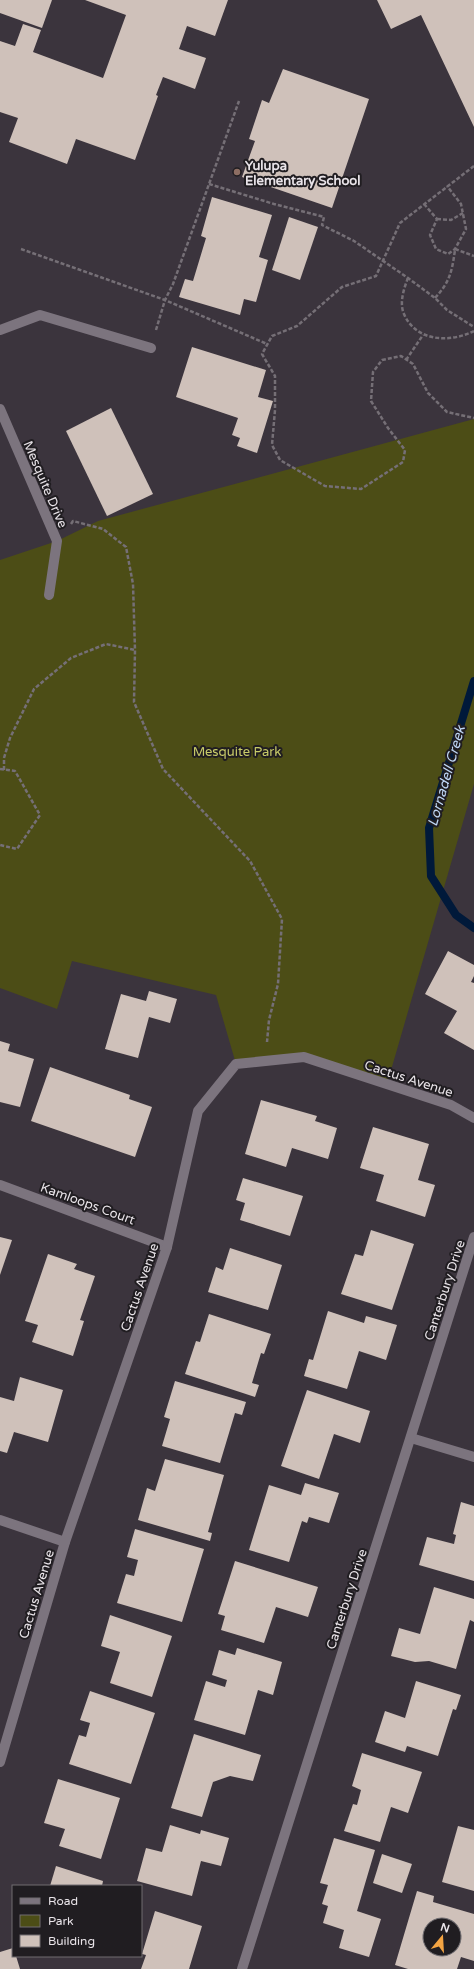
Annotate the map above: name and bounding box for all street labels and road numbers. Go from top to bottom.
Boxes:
street label: Mesquite Drive [20,438,71,530]
street label: Cactus Avenue [362,1057,455,1101]
street label: Kamloops Court [38,1179,137,1228]
street label: Canterbury Drive [421,1238,469,1343]
street label: Cactus Avenue [117,1241,163,1334]
street label: Canterbury Drive [323,1547,371,1652]
street label: Cactus Avenue [16,1548,58,1641]

